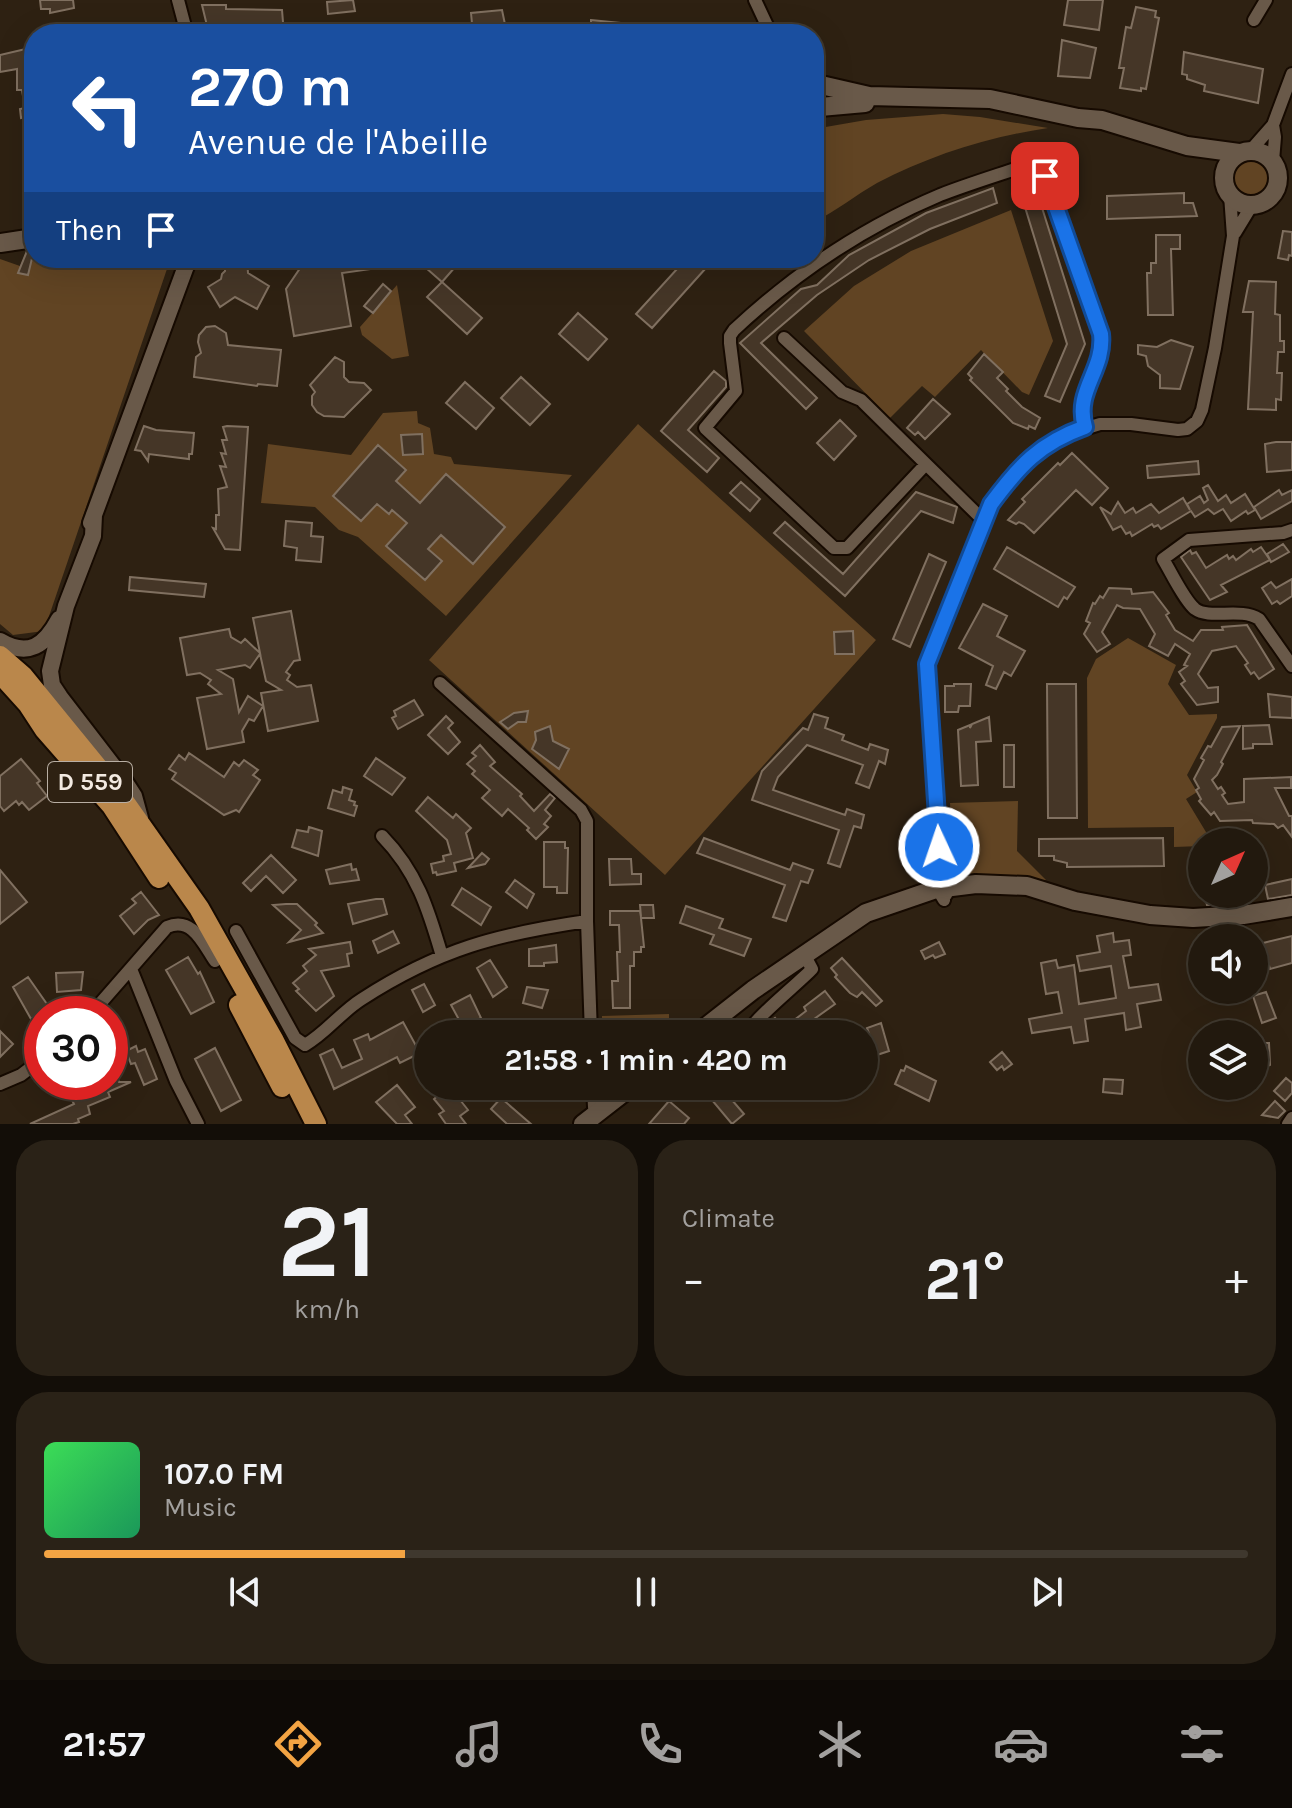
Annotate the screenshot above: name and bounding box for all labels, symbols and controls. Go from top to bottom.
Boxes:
text: 270 m [188,54,352,119]
icon: left [56,56,160,160]
text: Avenue de l'Abeille [188,121,488,163]
pin [1011,142,1079,210]
icon: arrive [1023,154,1067,198]
icon: arrive [139,208,183,252]
text: Then [56,212,123,248]
road number: D 559 [48,762,132,802]
position arrow [897,805,981,889]
north arrow [1188,828,1268,908]
map controls [1188,828,1268,1100]
button: sound [1188,924,1268,1004]
speed limit sign: 30 [24,996,128,1100]
button: layers [1188,1020,1268,1100]
text: 21:58 · 1 min · 420 m [504,1042,788,1078]
text: 21 [277,1181,377,1302]
text: Climate [682,1203,775,1234]
text: 21° [925,1244,1006,1314]
text: − [682,1254,705,1305]
text: + [1225,1254,1248,1305]
text: km/h [294,1294,360,1325]
text: 107.0 FM [164,1456,284,1492]
text: Music [164,1492,237,1523]
icon: previous [223,1570,267,1614]
icon: pause [624,1570,668,1614]
icon: next [1025,1570,1069,1614]
icon: directions [270,1716,326,1772]
icon: music [451,1716,507,1772]
icon: phone [632,1716,688,1772]
icon: climate [812,1716,868,1772]
icon: car [993,1716,1049,1772]
icon: filters [1174,1716,1230,1772]
text: 21:57 [62,1723,146,1765]

